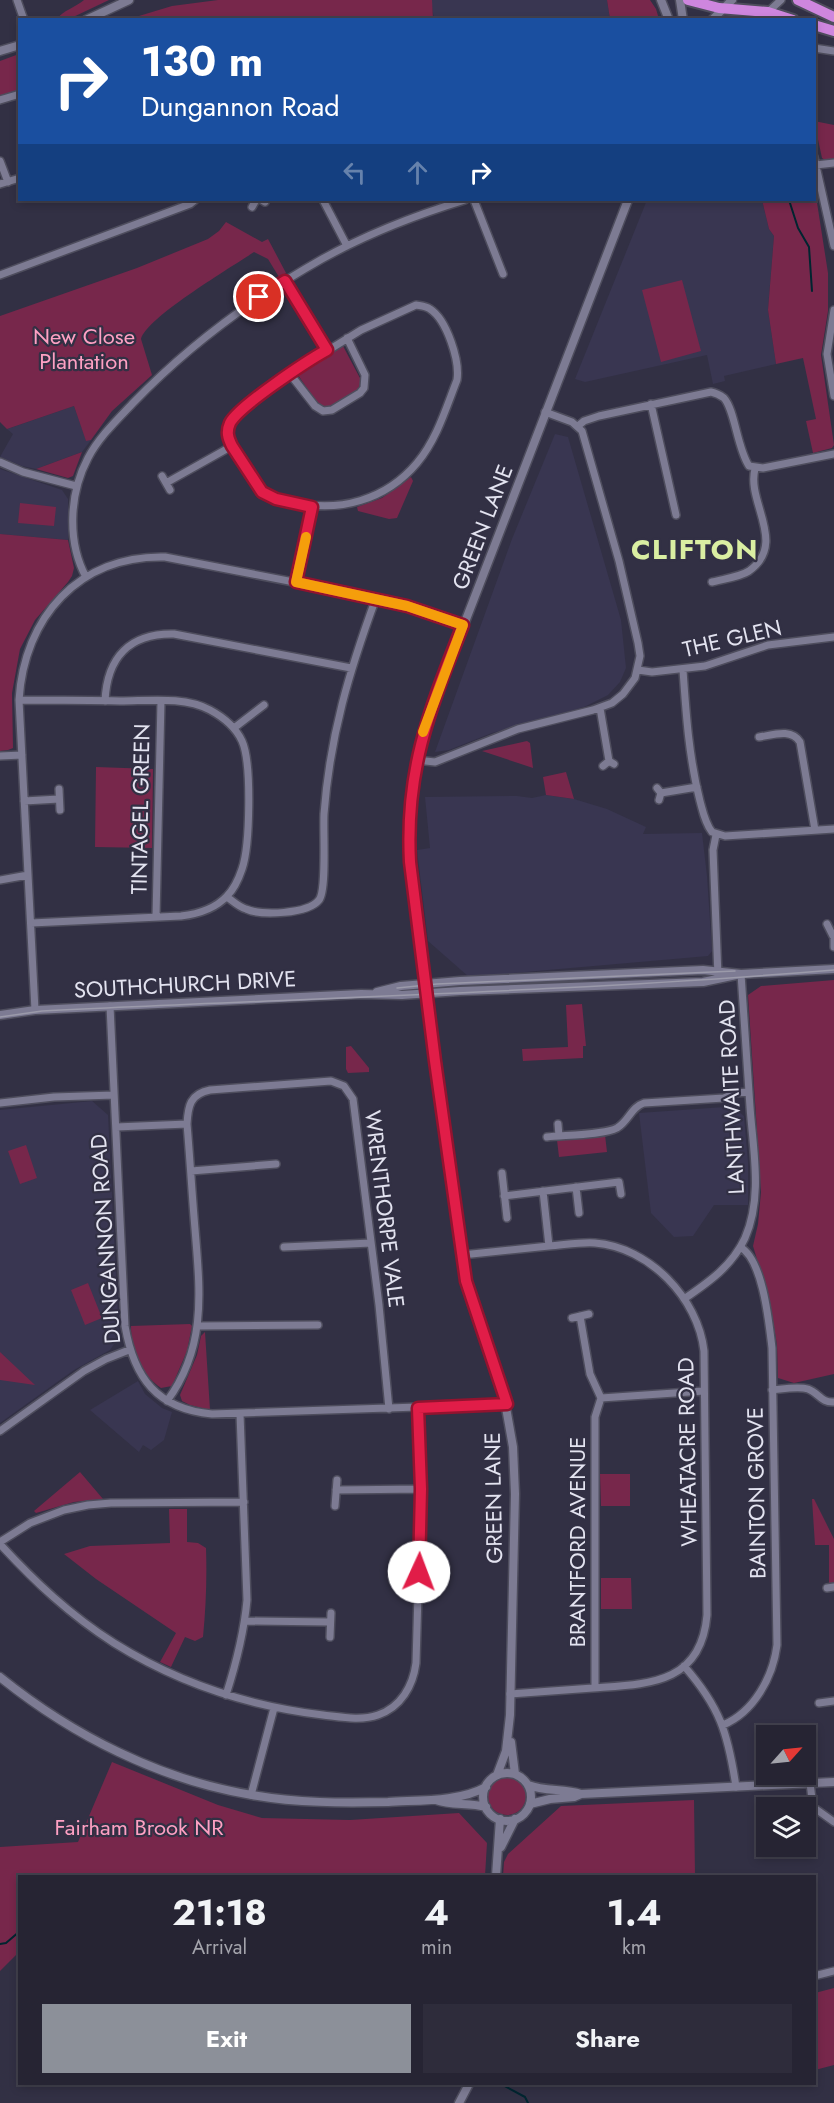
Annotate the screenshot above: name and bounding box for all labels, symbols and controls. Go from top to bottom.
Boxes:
text: 130 m [141,31,263,92]
icon: right [42,42,120,120]
text: Dungannon Road [141,87,340,126]
icon: left [338,156,371,189]
icon: ahead [401,156,434,189]
icon: right [464,156,497,189]
pin [233,271,284,322]
icon: arrive [242,280,275,313]
park label: New Close Plantation [33,320,135,377]
street label: GREEN LANE [444,460,520,594]
district label: CLIFTON [631,529,759,570]
street label: THE GLEN [679,611,785,665]
street label: TINTAGEL GREEN [123,723,157,895]
street label: SOUTHCHURCH DRIVE [73,962,297,1006]
street label: LANTHWAITE ROAD [710,999,752,1195]
street label: WRENTHORPE VALE [357,1109,413,1309]
street label: DUNGANNON ROAD [82,1133,128,1345]
street label: WHEATACRE ROAD [669,1357,705,1547]
street label: BAINTON GROVE [739,1407,773,1579]
street label: GREEN LANE [476,1432,510,1564]
street label: BRANTFORD AVENUE [561,1437,593,1647]
position arrow [387,1540,451,1604]
north arrow [756,1725,816,1785]
map controls [756,1725,816,1857]
button: layers [756,1797,816,1857]
park label: Fairham Brook NR [54,1811,224,1843]
text: 21:18 [172,1886,267,1938]
text: 4 [424,1886,449,1938]
text: 1.4 [607,1886,662,1938]
text: Arrival [192,1933,247,1962]
text: min [421,1933,452,1962]
text: km [622,1933,646,1962]
button: Exit [42,2004,411,2073]
button: Share [423,2004,792,2073]

